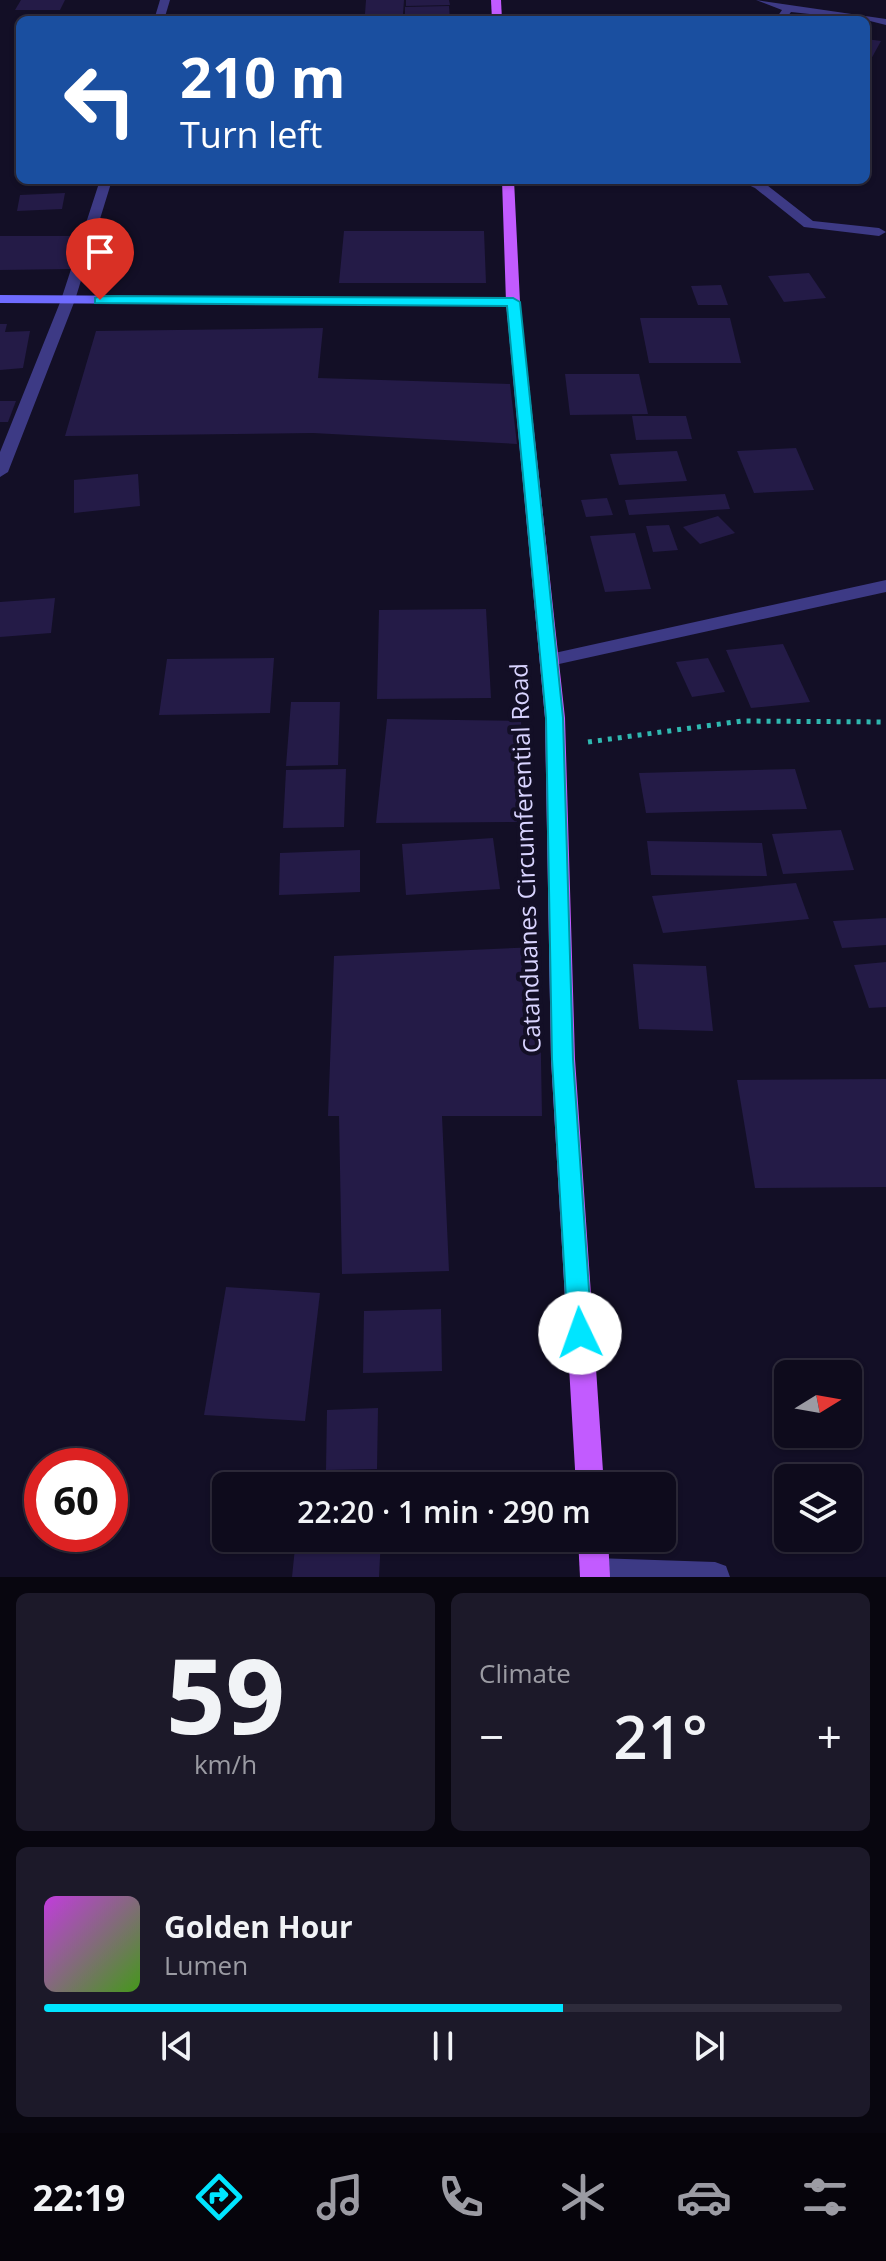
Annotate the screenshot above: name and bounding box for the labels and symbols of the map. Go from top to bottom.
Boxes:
pin [66,218,134,300]
street label: Catanduanes Circumferential Road [501,663,548,1054]
position arrow [538,1291,622,1375]
north arrow [774,1360,862,1448]
speed limit sign: 60 [24,1448,128,1552]

